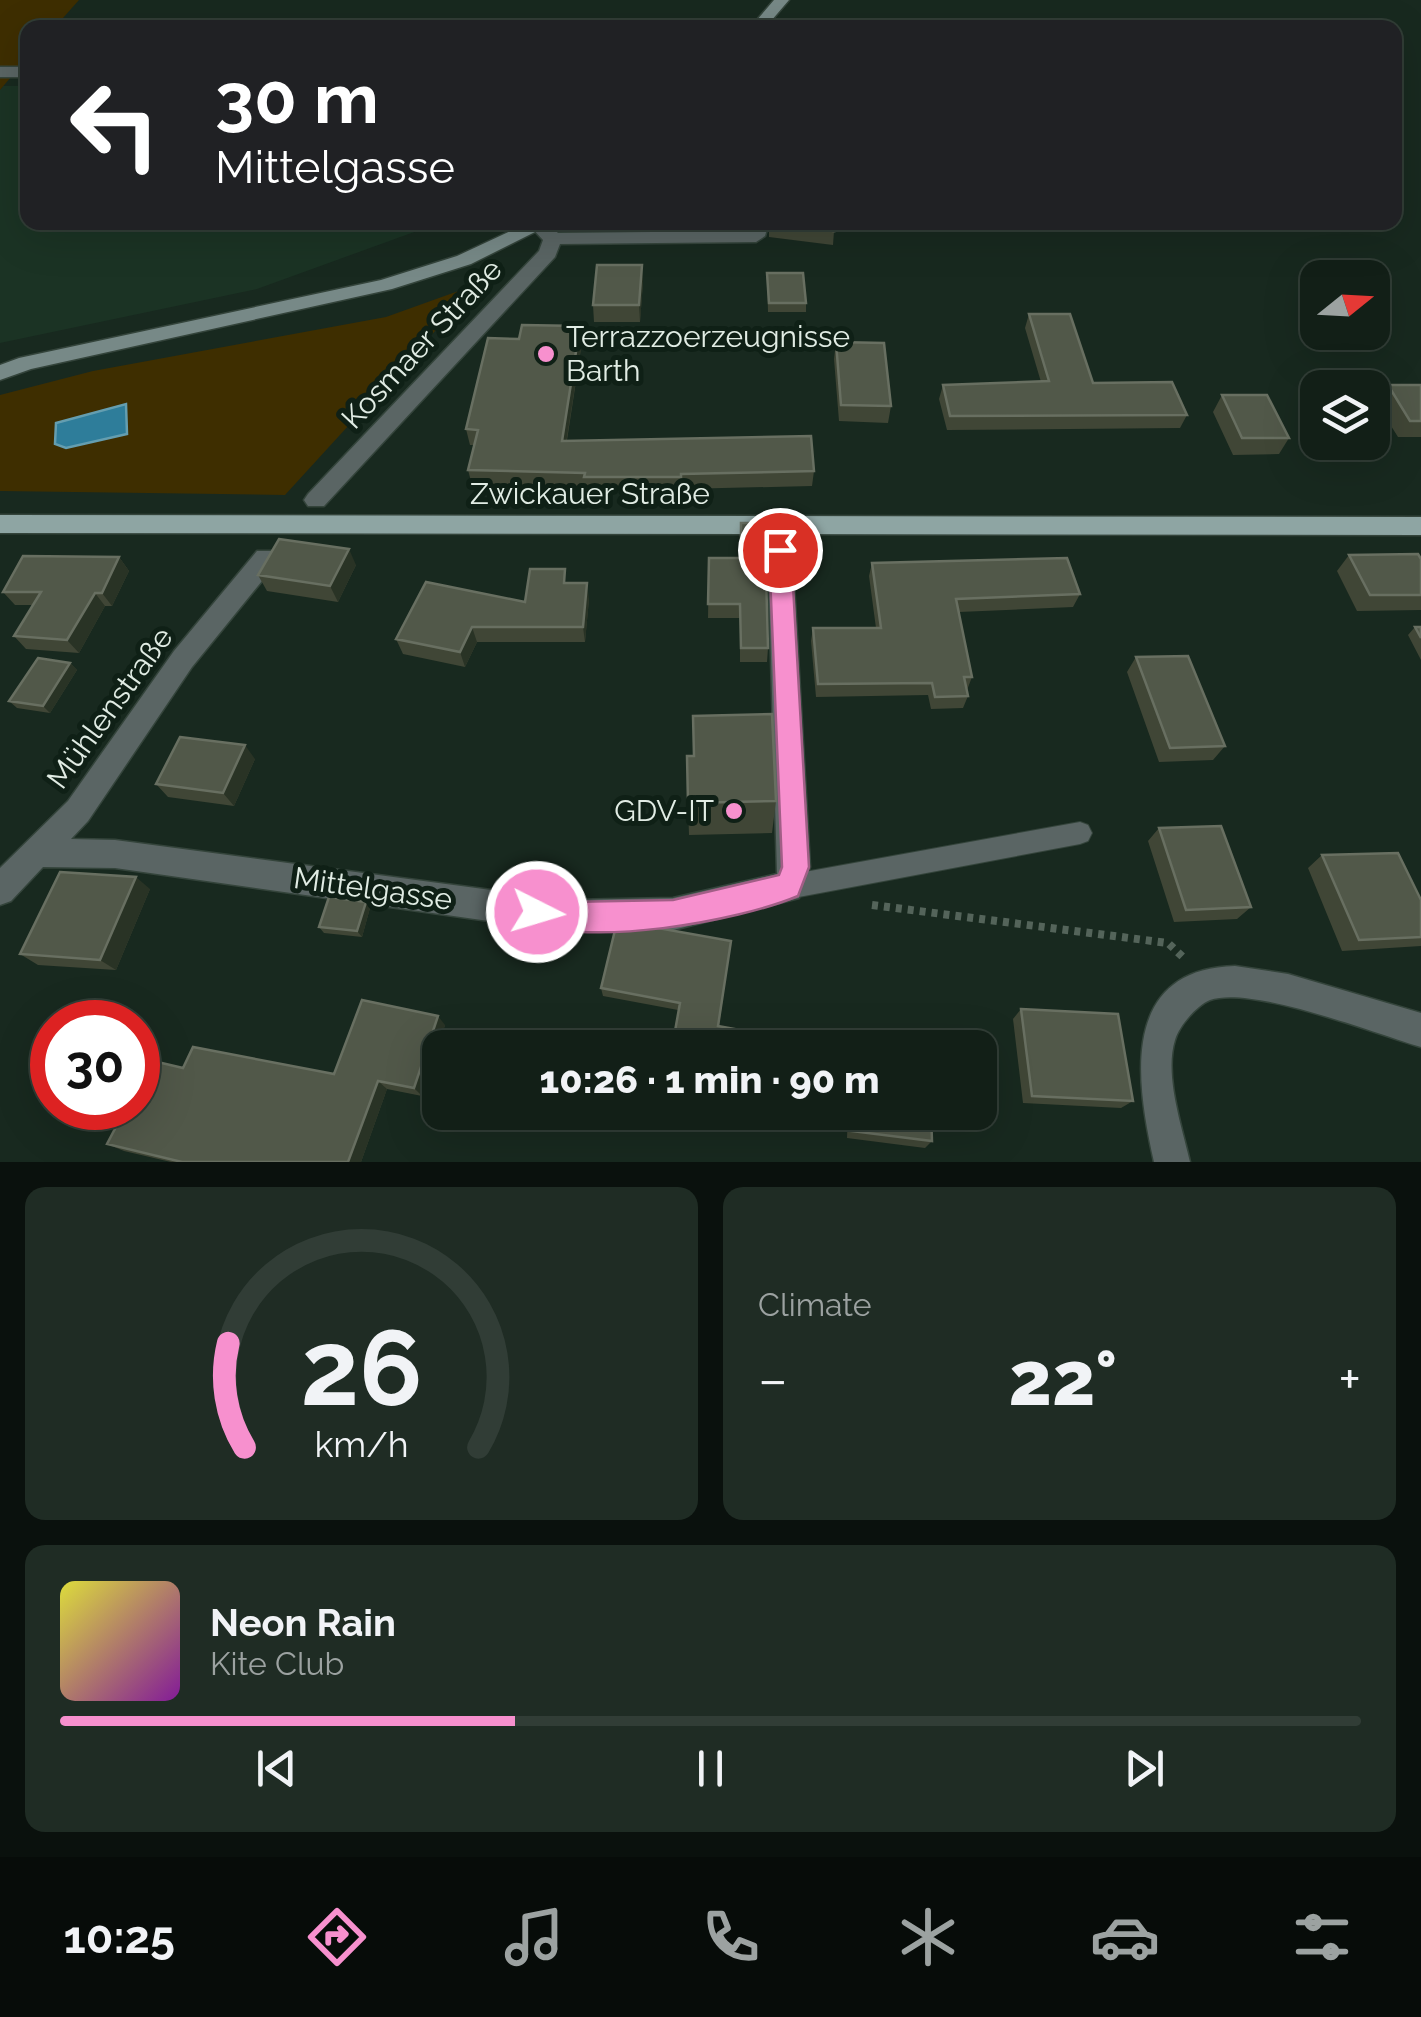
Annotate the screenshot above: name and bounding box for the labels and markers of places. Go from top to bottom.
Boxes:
place label: Terrazzoerzeugnisse Barth [566,319,850,388]
marker: Terrazzoerzeugnisse Barth [535,343,557,365]
pin [738,508,823,593]
place label: GDV-IT [614,793,714,828]
marker: GDV-IT [723,800,745,822]

